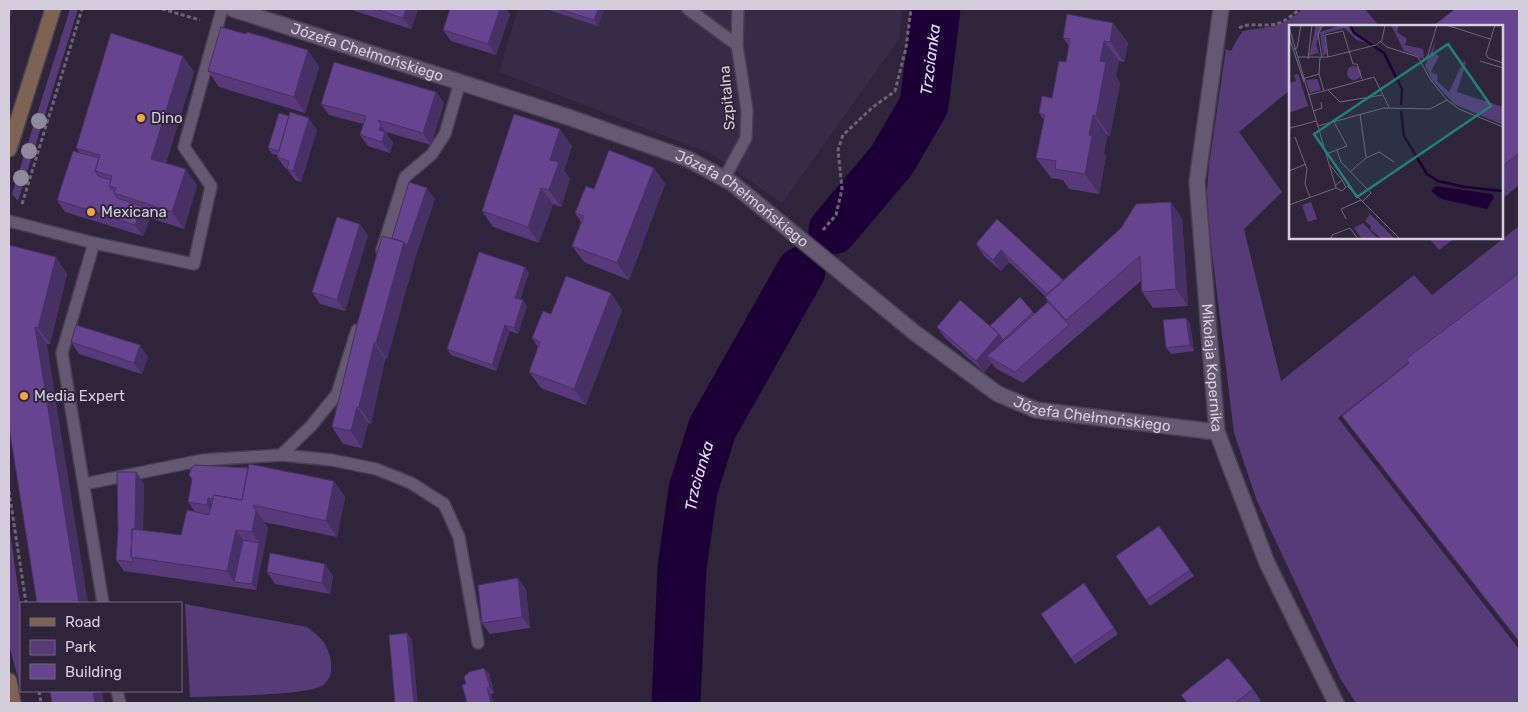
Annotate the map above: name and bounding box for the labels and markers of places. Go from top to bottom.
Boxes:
place label: Dino [151,109,183,127]
marker: Dino [135,112,147,124]
place label: Mexicana [101,203,167,221]
marker: Mexicana [85,206,97,218]
place label: Media Expert [34,387,125,405]
marker: Media Expert [18,390,30,402]

